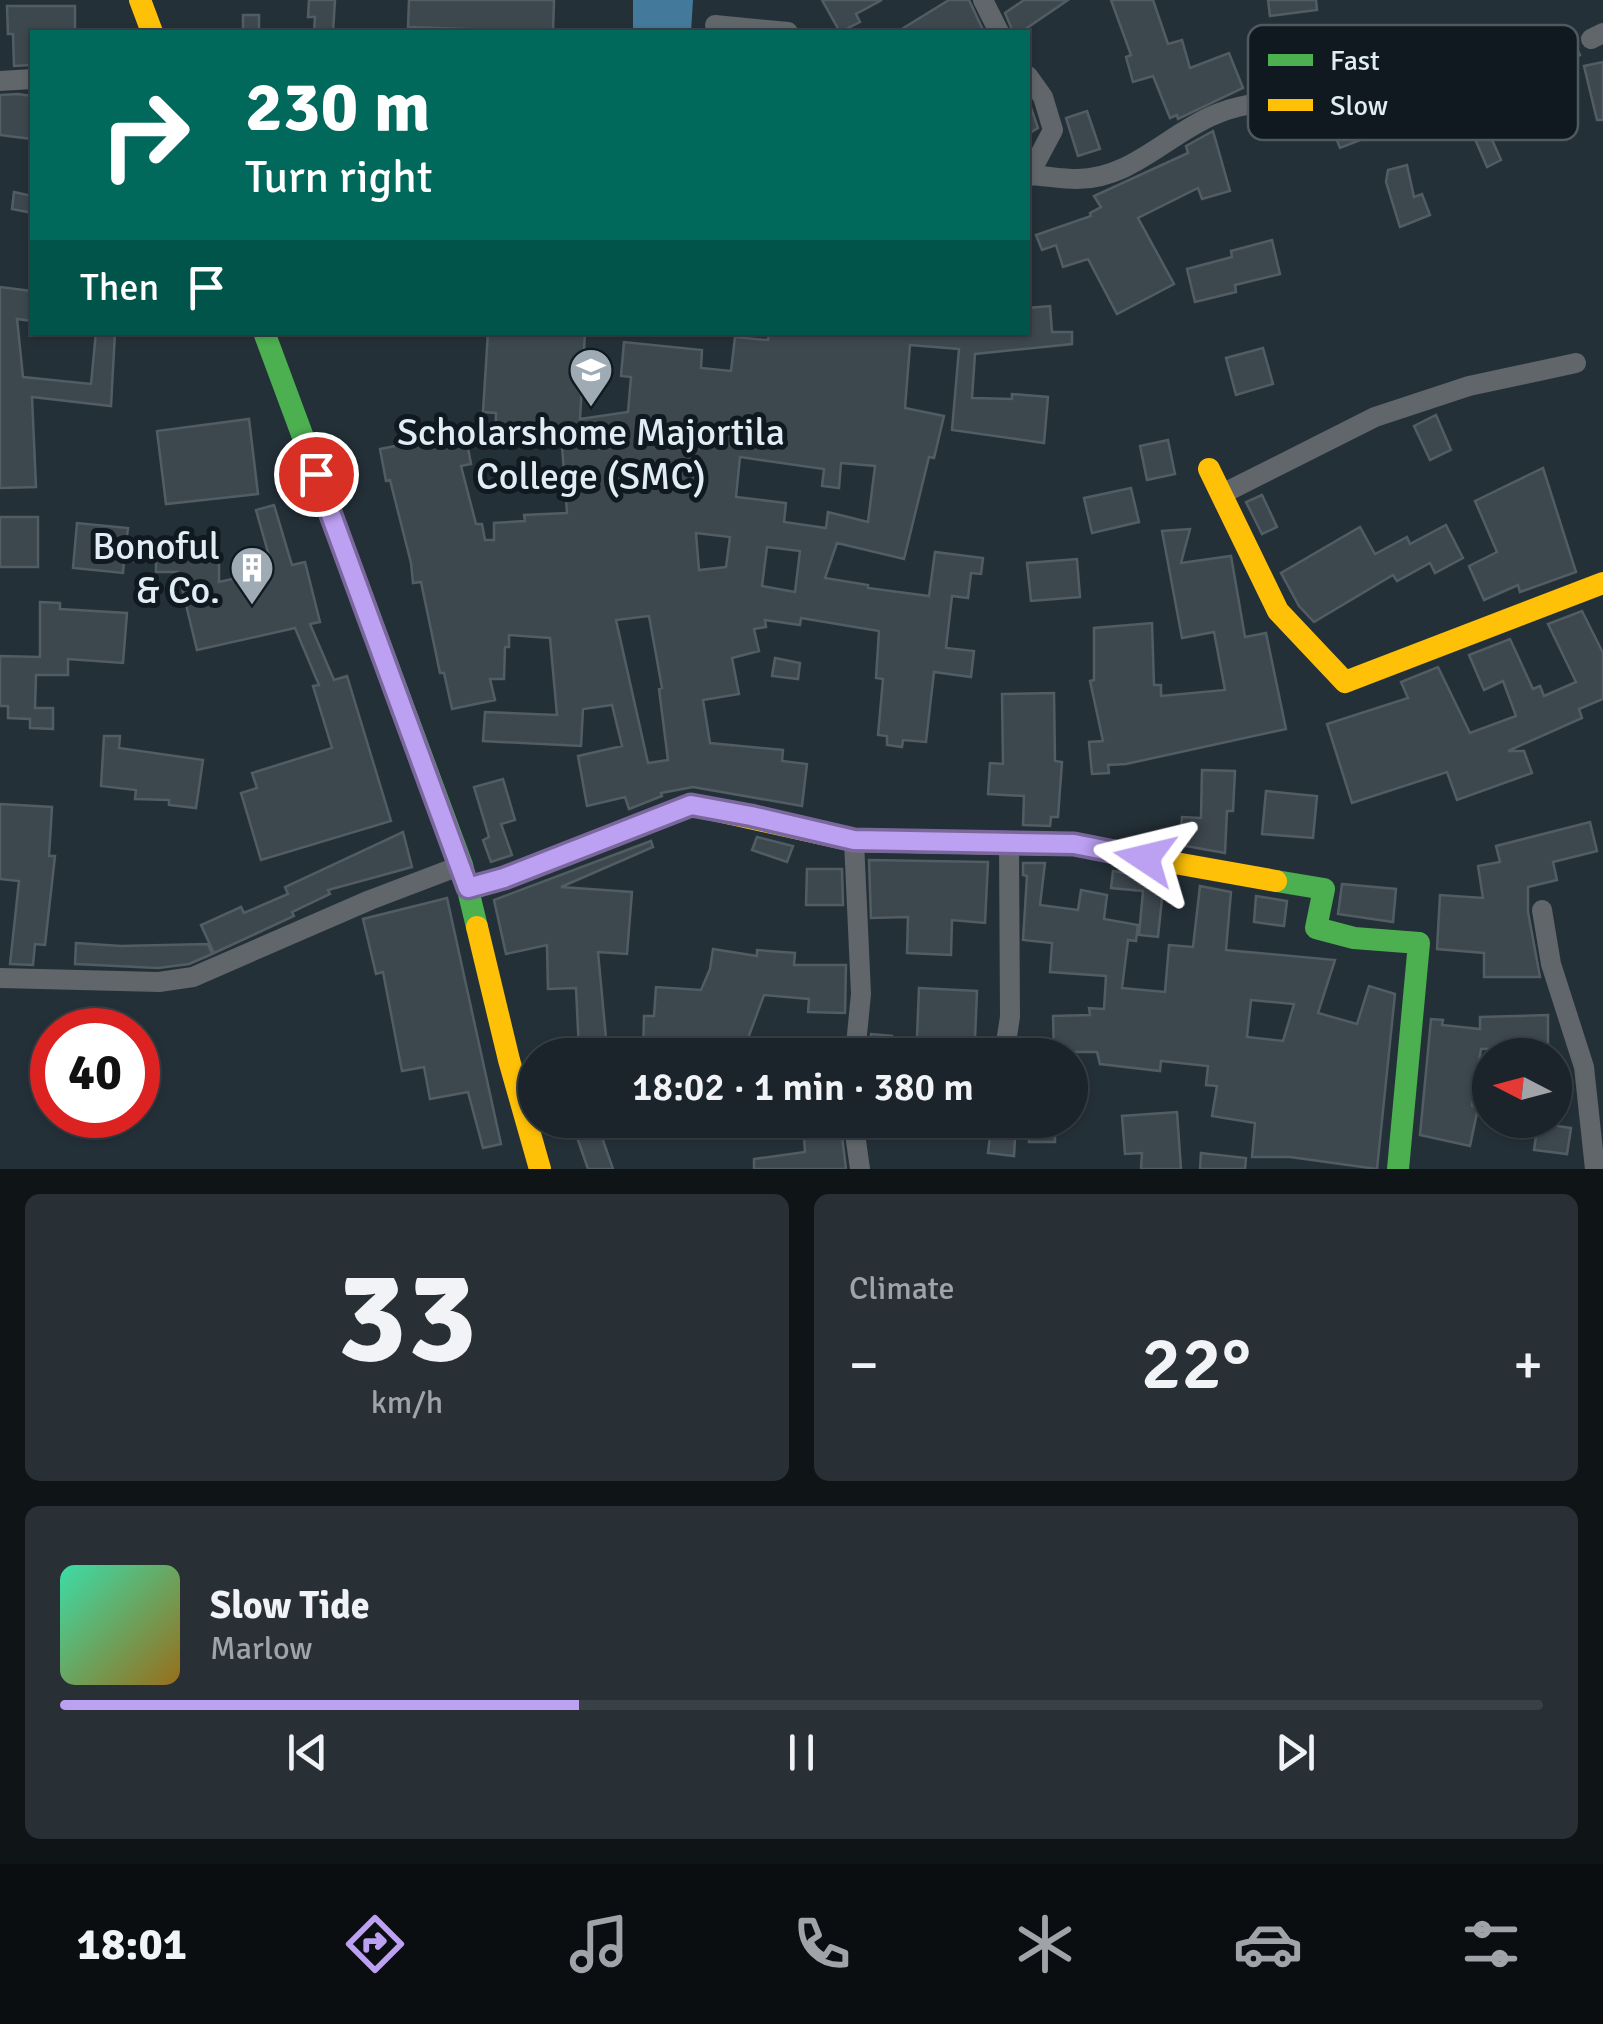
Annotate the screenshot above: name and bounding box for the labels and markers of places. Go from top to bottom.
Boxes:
school or university icon: Scholarshome Majortila College (SMC) [568,347,614,408]
place label: Scholarshome Majortila College (SMC) [397,409,785,500]
pin [274,432,359,517]
place label: Bonoful & Co. [92,523,220,614]
building icon: Bonoful & Co. [229,545,275,606]

